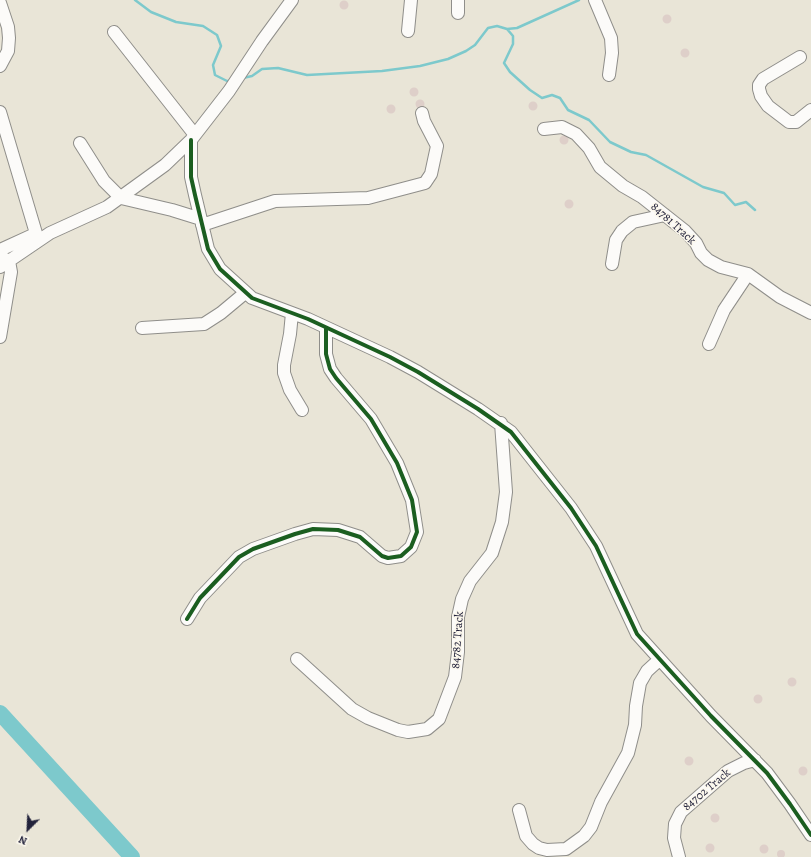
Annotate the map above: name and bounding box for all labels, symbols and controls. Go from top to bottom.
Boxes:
street label: 84781 Track [647,200,699,248]
street label: 84782 Track [449,611,467,669]
street label: 84702 Track [680,766,734,814]
north arrow [8,809,48,849]
text: N [16,832,30,849]

